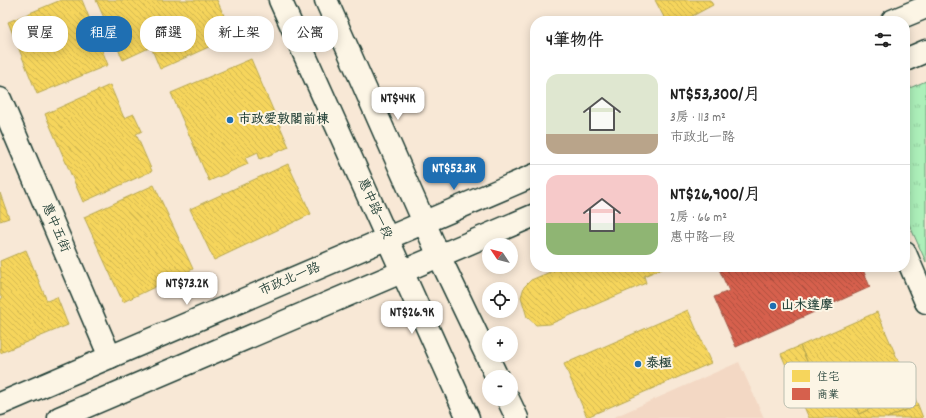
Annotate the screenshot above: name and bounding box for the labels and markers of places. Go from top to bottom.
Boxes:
pin: NT$44K [365,87,431,121]
place label: 市政愛敦閣前棟 [238,111,330,130]
marker: 市政愛敦閣前棟 [225,115,235,125]
pin: NT$53.3K [413,157,495,191]
pin: NT$73.2K [146,272,228,306]
place label: 山木達摩 [781,297,833,316]
pin: NT$26.9K [371,301,453,335]
marker: 山木達摩 [768,301,778,311]
place label: 泰極 [646,355,672,374]
marker: 泰極 [633,359,643,369]

